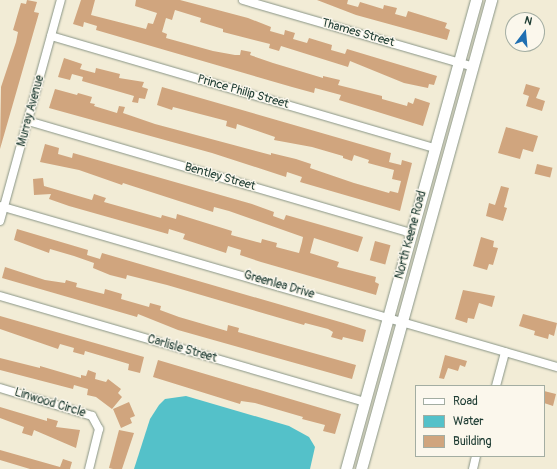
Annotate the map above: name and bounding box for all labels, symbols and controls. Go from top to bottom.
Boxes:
north arrow [505,12,545,52]
text: N [523,14,534,28]
street label: Thames Street [320,16,396,50]
street label: Prince Philip Street [196,72,290,112]
street label: Murray Avenue [15,74,47,148]
street label: Bentley Street [183,160,257,194]
street label: North Keene Road [392,189,430,281]
street label: Greenlea Drive [242,268,316,302]
street label: Carlisle Street [146,332,218,366]
street label: Linwood Circle [13,385,87,421]
legend [415,385,545,457]
text: Road [453,394,478,409]
text: Water [453,414,484,429]
text: Building [453,434,492,449]

